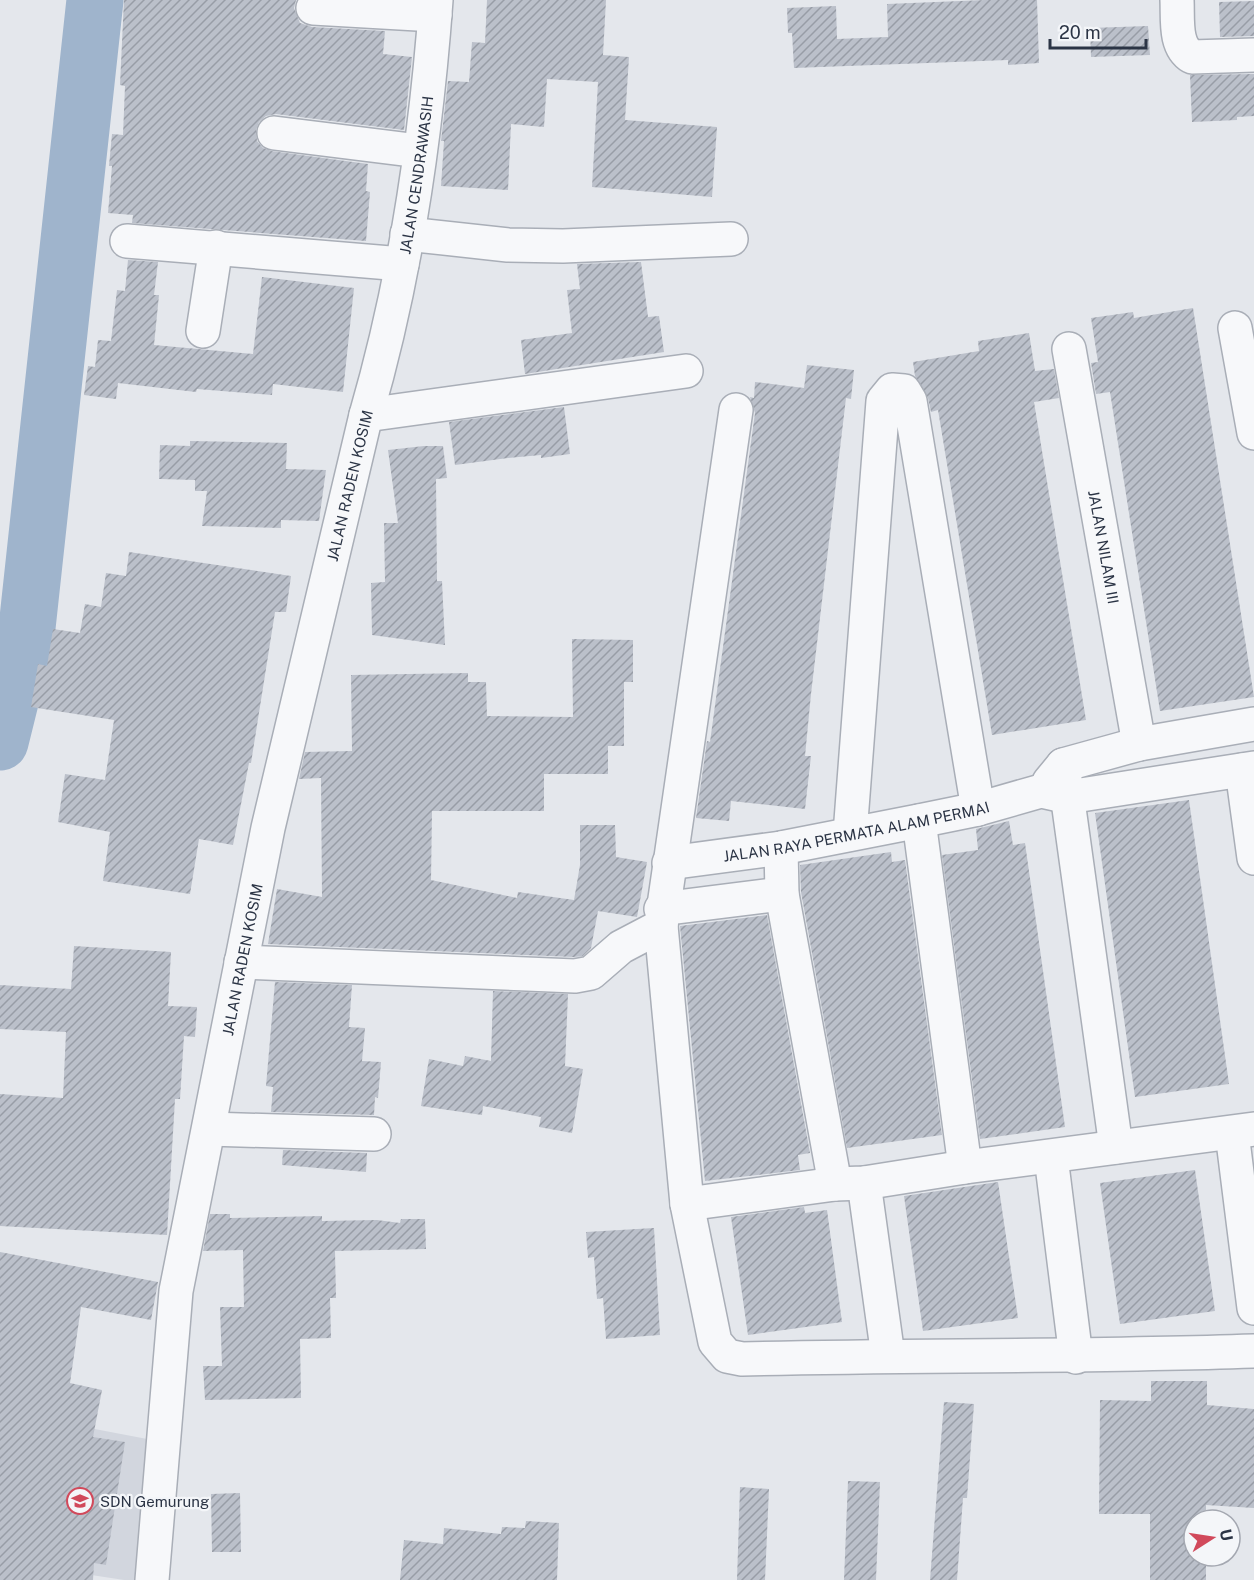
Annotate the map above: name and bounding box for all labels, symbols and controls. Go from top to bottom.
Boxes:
scale bar [1050,12,1146,50]
text: 20 m [1059,22,1101,43]
street label: JALAN CENDRAWASIH [396,95,436,256]
street label: JALAN RADEN KOSIM [323,408,375,563]
street label: JALAN NILAM III [1086,489,1123,605]
street label: JALAN RAYA PERMATA ALAM PERMAI [722,798,991,864]
street label: JALAN RADEN KOSIM [218,882,265,1037]
school or university icon: SDN Gemurung [65,1486,95,1516]
place label: SDN Gemurung [100,1493,209,1510]
north arrow [1182,1508,1242,1568]
text: U [1216,1527,1237,1543]

